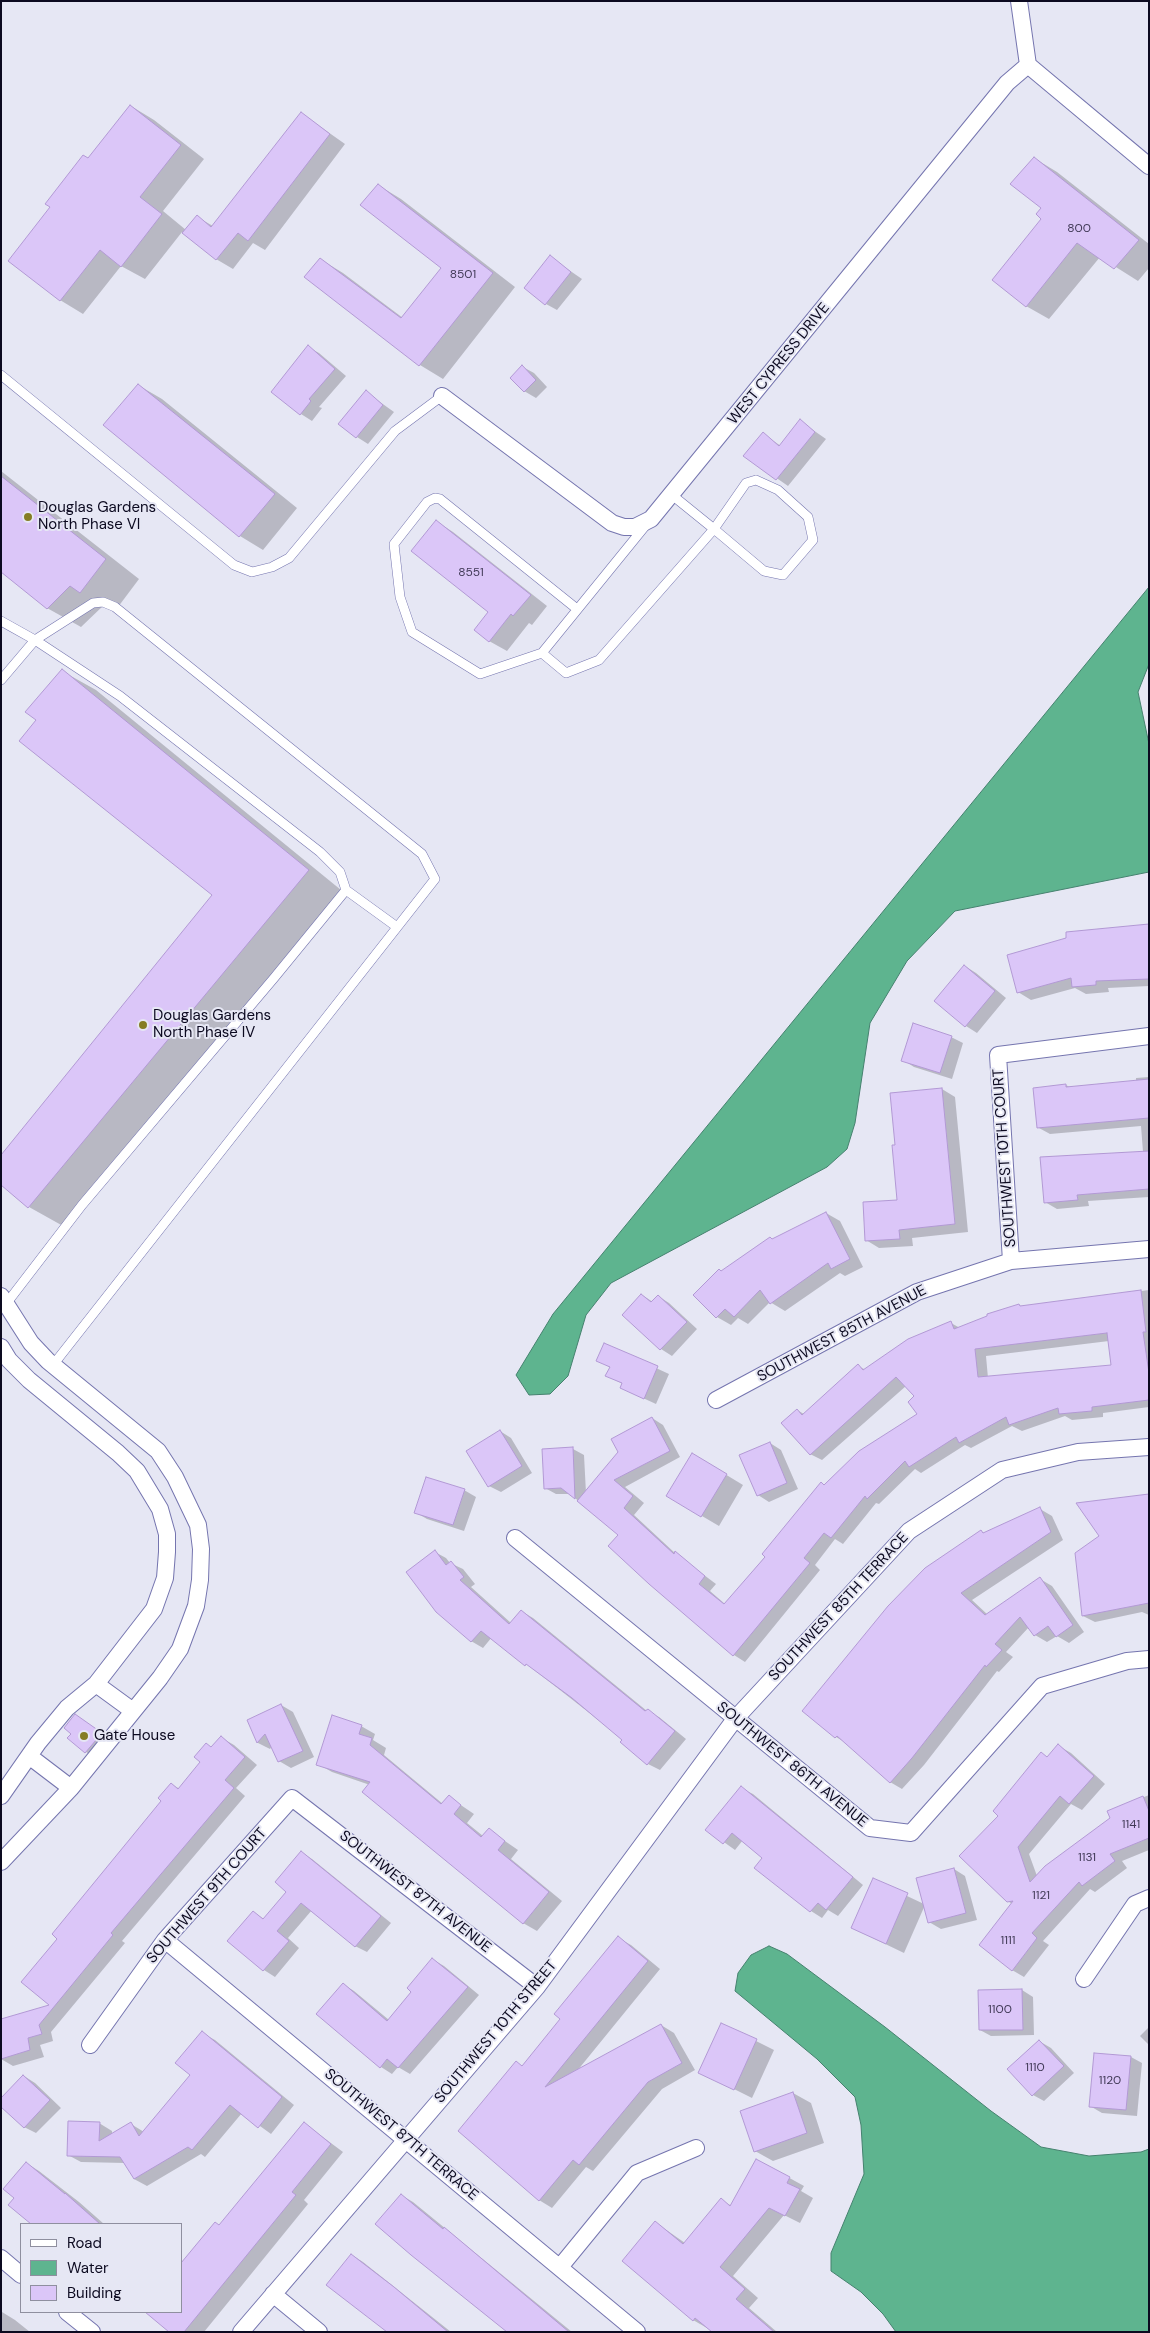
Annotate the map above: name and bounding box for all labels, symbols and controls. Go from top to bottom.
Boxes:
house number: 800 [1067,222,1091,236]
house number: 8501 [450,268,476,282]
street label: WEST CYPRESS DRIVE [724,299,834,429]
place label: Douglas Gardens North Phase VI [38,499,156,534]
marker: Douglas Gardens North Phase VI [22,511,34,523]
house number: 8551 [458,566,484,580]
place label: Douglas Gardens North Phase IV [153,1007,271,1042]
marker: Douglas Gardens North Phase IV [137,1019,149,1031]
street label: SOUTHWEST 10TH COURT [990,1068,1020,1248]
street label: SOUTHWEST 85TH AVENUE [754,1282,930,1386]
street label: SOUTHWEST 85TH TERRACE [765,1529,913,1685]
street label: SOUTHWEST 86TH AVENUE [713,1699,871,1831]
place label: Gate House [94,1727,175,1745]
marker: Gate House [78,1730,90,1742]
house number: 1141 [1122,1818,1140,1832]
street label: SOUTHWEST 9TH COURT [143,1825,271,1967]
street label: SOUTHWEST 87TH AVENUE [336,1827,494,1957]
house number: 1131 [1078,1851,1096,1865]
house number: 1121 [1032,1889,1050,1903]
house number: 1111 [1001,1934,1015,1948]
street label: SOUTHWEST 10TH STREET [431,1957,561,2107]
house number: 1100 [988,2003,1012,2017]
house number: 1110 [1025,2061,1045,2075]
street label: SOUTHWEST 87TH TERRACE [320,2065,482,2205]
house number: 1120 [1099,2074,1121,2088]
legend [20,2223,182,2313]
text: Road [67,2233,102,2253]
text: Water [67,2258,108,2278]
text: Building [67,2283,122,2303]

